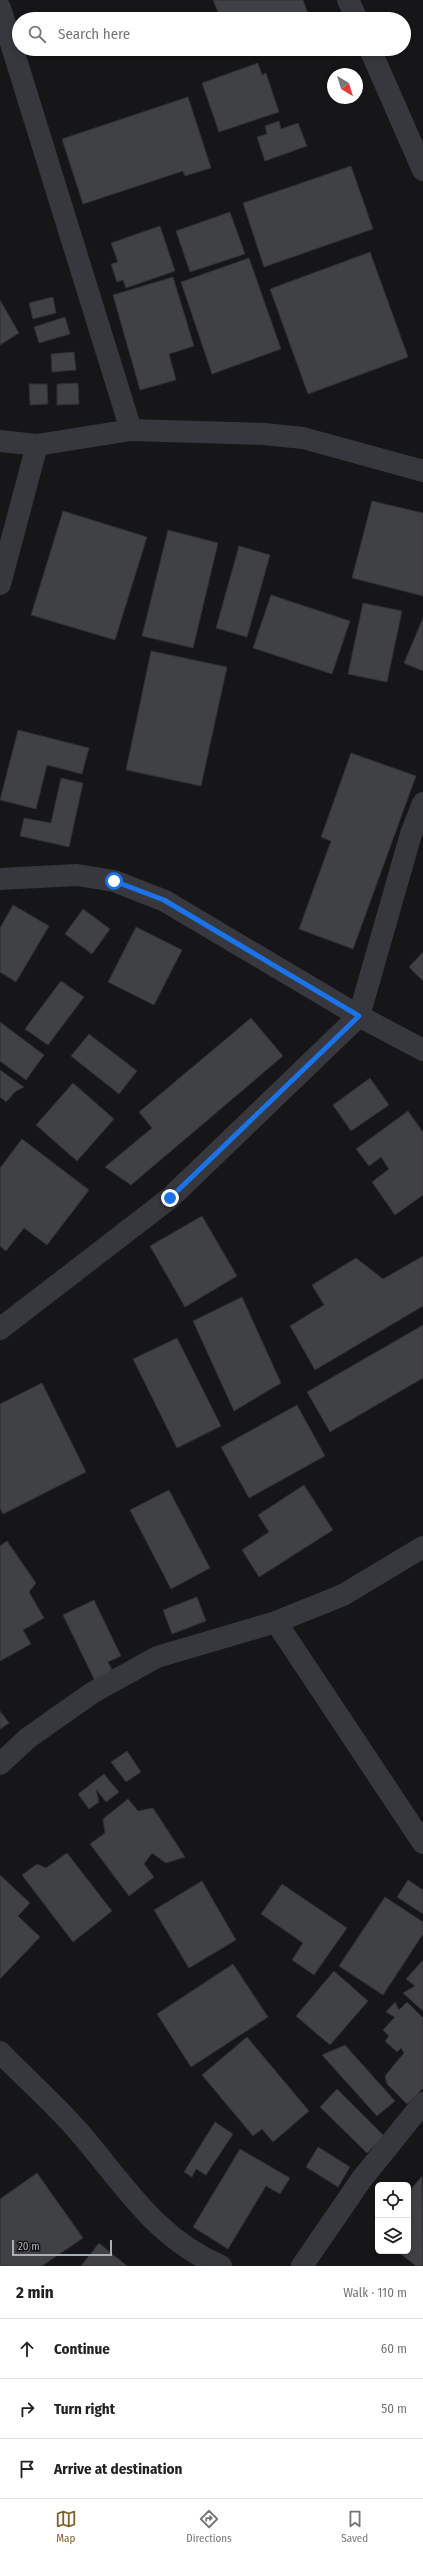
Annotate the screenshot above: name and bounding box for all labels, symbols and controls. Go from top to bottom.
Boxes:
search box [12,12,411,56]
icon: search [26,23,48,45]
text: Search here [58,25,130,43]
north arrow [327,68,363,104]
route start [105,872,123,890]
route end [161,1189,179,1207]
map controls [375,2182,411,2254]
button: locate [375,2182,411,2218]
button: layers [375,2218,411,2254]
scale bar [12,2238,112,2257]
text: 20 m [18,2240,40,2253]
text: 2 min [16,2282,54,2303]
text: Walk · 110 m [343,2285,407,2300]
icon: ahead [16,2338,38,2360]
text: Continue [54,2340,110,2358]
text: 60 m [381,2341,407,2356]
icon: right [16,2398,38,2420]
text: Turn right [54,2400,115,2418]
text: 50 m [381,2401,407,2416]
icon: arrive [16,2458,38,2480]
text: Arrive at destination [54,2460,182,2478]
tab: Map [55,2508,77,2545]
tab: Directions [186,2508,232,2545]
tab: Saved [341,2508,368,2545]

